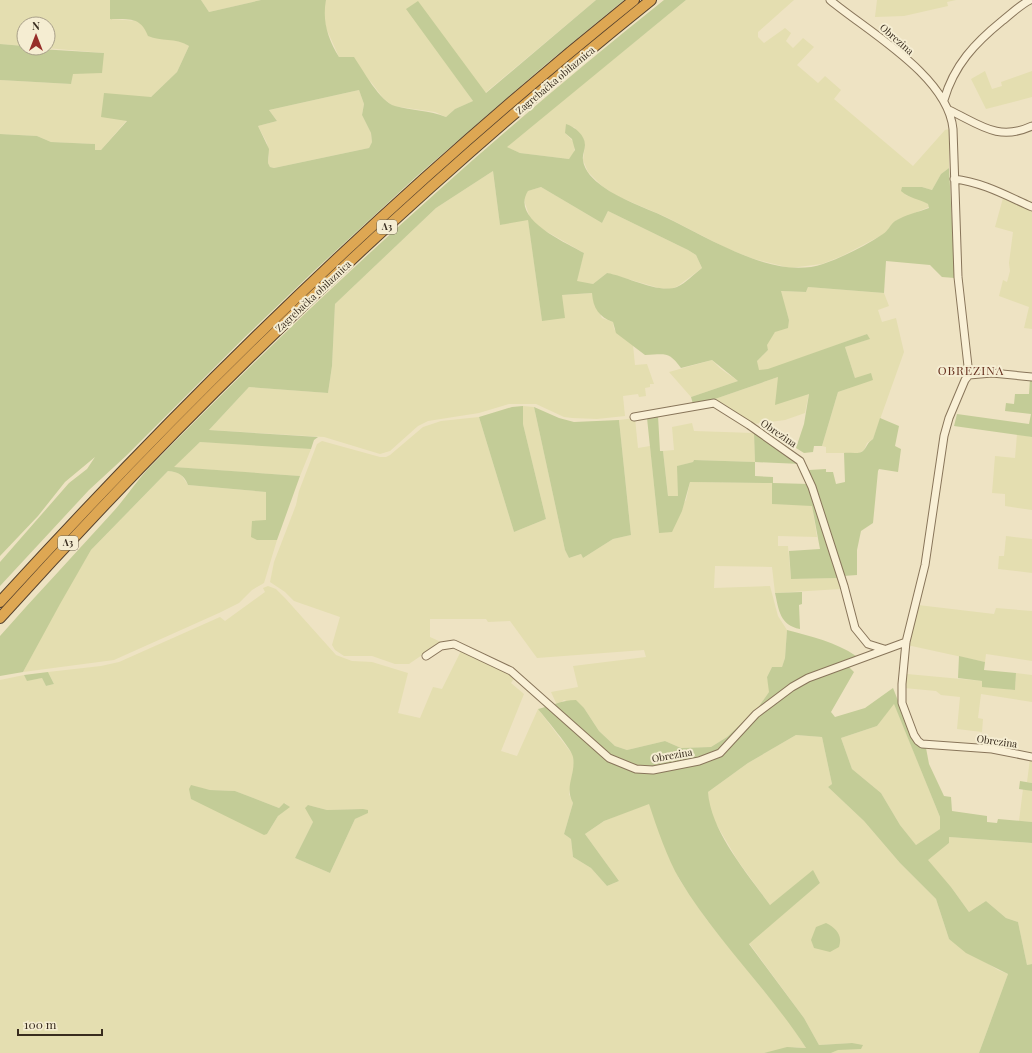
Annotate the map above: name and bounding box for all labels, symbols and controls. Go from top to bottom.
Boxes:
north arrow [16,16,56,56]
text: N [32,18,40,33]
street label: Obrezina [877,20,917,58]
street label: Zagrebačka obilaznica [513,43,597,117]
road number: A3 [377,220,397,234]
street label: Zagrebačka obilaznica [272,257,354,335]
district label: OBREZINA [938,362,1004,378]
street label: Obrezina [758,416,800,450]
road number: A3 [58,536,78,550]
street label: Obrezina [976,731,1018,751]
street label: Obrezina [651,745,693,765]
scale bar [18,1011,102,1037]
text: 100 m [24,1016,57,1032]

